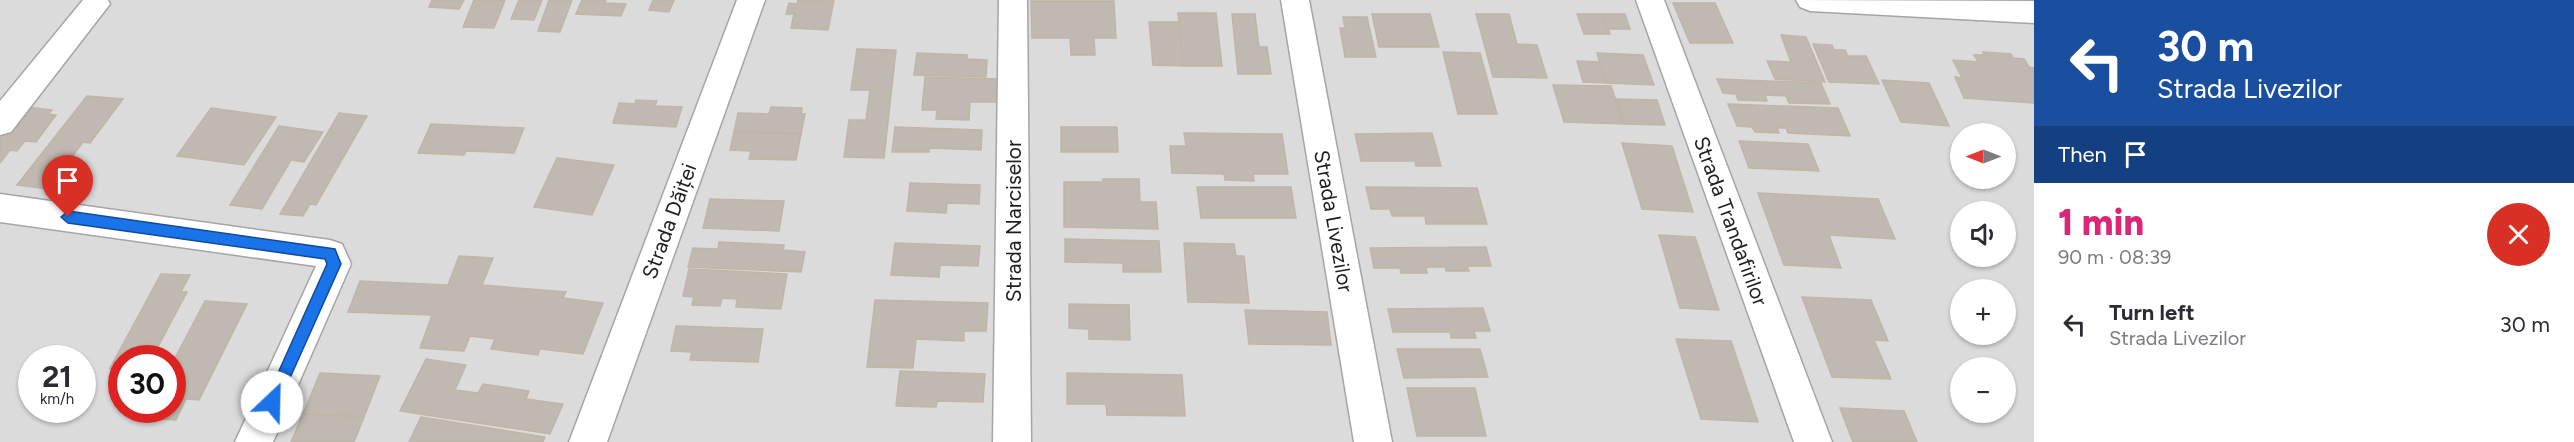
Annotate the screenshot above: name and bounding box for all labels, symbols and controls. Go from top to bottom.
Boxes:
text: 30 m [2157,21,2254,72]
icon: left [2058,24,2136,102]
text: Strada Livezilor [2157,72,2342,105]
north arrow [1950,123,2016,189]
map controls [1950,123,2016,423]
street label: Strada Trandafirilor [1689,133,1773,309]
icon: arrive [2119,138,2152,171]
street label: Strada Narciselor [1001,140,1026,302]
text: Then [2058,141,2107,168]
street label: Strada Livezilor [1309,148,1359,294]
pin [42,155,93,217]
street label: Strada Dăiței [637,160,701,282]
icon: arrive [51,164,84,197]
button: sound [1950,201,2016,267]
text: 1 min [2058,201,2144,244]
button: close [2487,203,2550,266]
text: 90 m · 08:39 [2058,245,2171,269]
button: + [1950,279,2016,345]
text: Turn left [2109,299,2195,326]
icon: left [2058,308,2091,341]
text: 30 m [2500,311,2550,338]
text: Strada Livezilor [2109,326,2246,350]
speed limit sign: 30 [108,345,186,423]
button: − [1950,357,2016,423]
text: 21 [42,358,72,395]
position arrow [240,370,304,434]
text: km/h [40,390,74,408]

